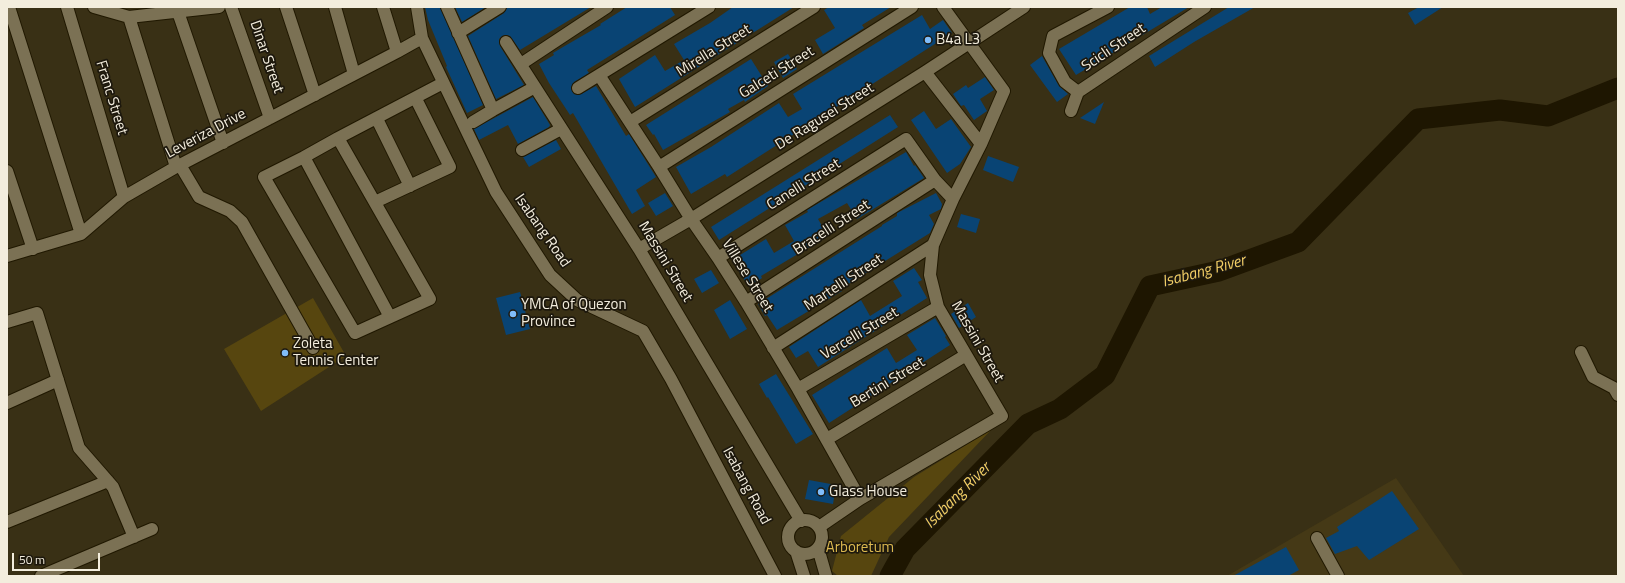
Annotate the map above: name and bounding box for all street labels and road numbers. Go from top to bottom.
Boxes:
street label: Dinar Street [245,18,287,96]
street label: Scicli Street [1079,20,1149,76]
street label: Mirella Street [673,21,755,81]
street label: Galceti Street [736,43,818,103]
street label: Franc Street [91,59,131,137]
street label: De Ragusei Street [772,79,878,155]
street label: Leveriza Drive [163,105,249,163]
street label: Canelli Street [764,155,844,215]
street label: Isabang Road [510,191,574,271]
street label: Bracelli Street [790,196,874,260]
street label: Massini Street [634,219,696,305]
street label: Villese Street [717,236,777,316]
street label: Martelli Street [801,251,887,315]
street label: Massini Street [947,298,1007,386]
street label: Vercelli Street [818,304,902,364]
street label: Bertini Street [847,354,929,412]
street label: Isabang Road [718,444,774,528]

